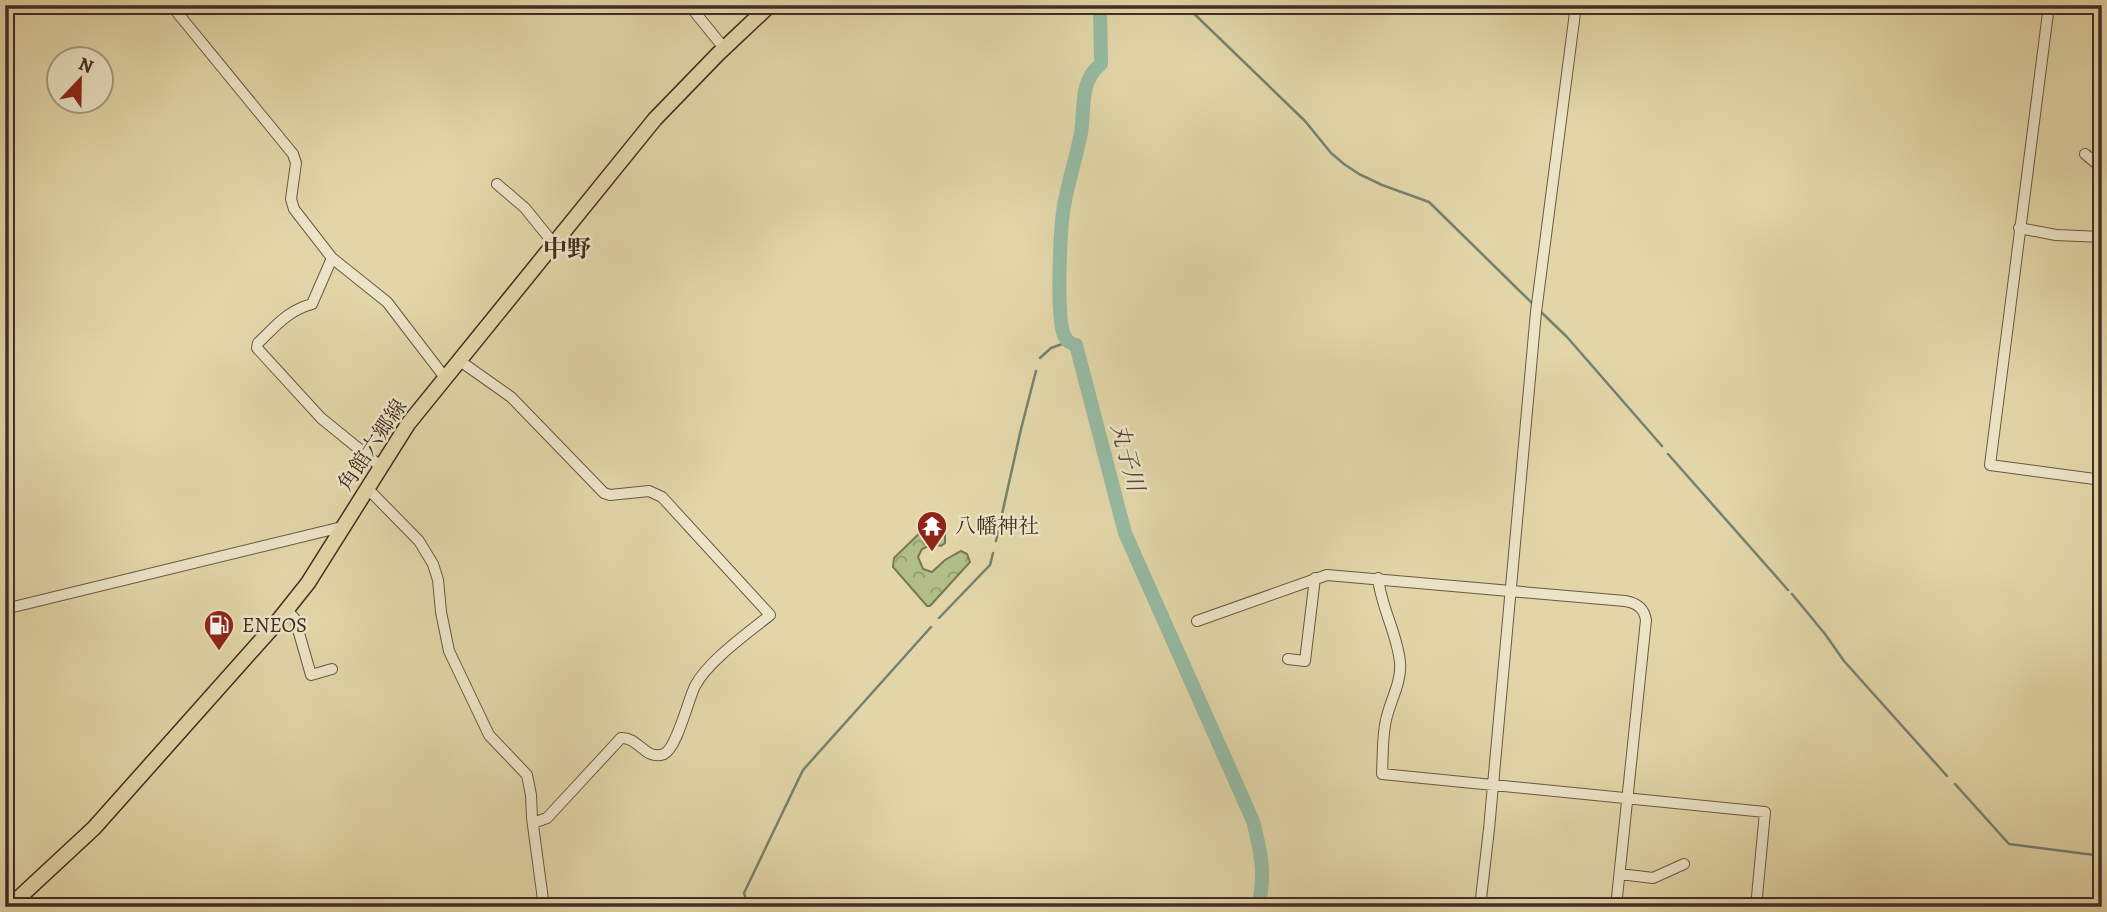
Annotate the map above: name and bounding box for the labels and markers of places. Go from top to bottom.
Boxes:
temple icon: 八幡神社 [915,509,949,553]
place label: 八幡神社 [955,512,1039,540]
fuel station icon: ENEOS [202,608,236,652]
place label: ENEOS [242,611,307,639]

